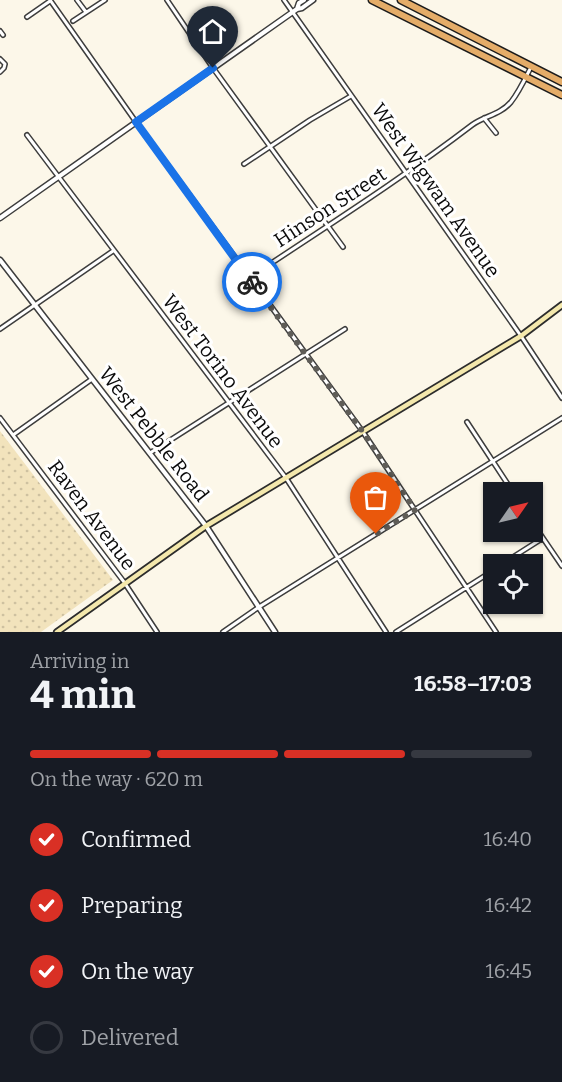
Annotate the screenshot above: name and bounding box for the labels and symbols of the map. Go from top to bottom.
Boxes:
pin [187,6,238,68]
street label: West Wigwam Avenue [367,98,505,282]
street label: Hinson Street [269,162,391,252]
courier [222,252,282,312]
street label: West Torino Avenue [157,290,289,452]
street label: West Pebble Road [94,362,214,506]
street label: Raven Avenue [43,455,141,575]
pin [350,472,401,534]
north arrow [483,482,543,542]

